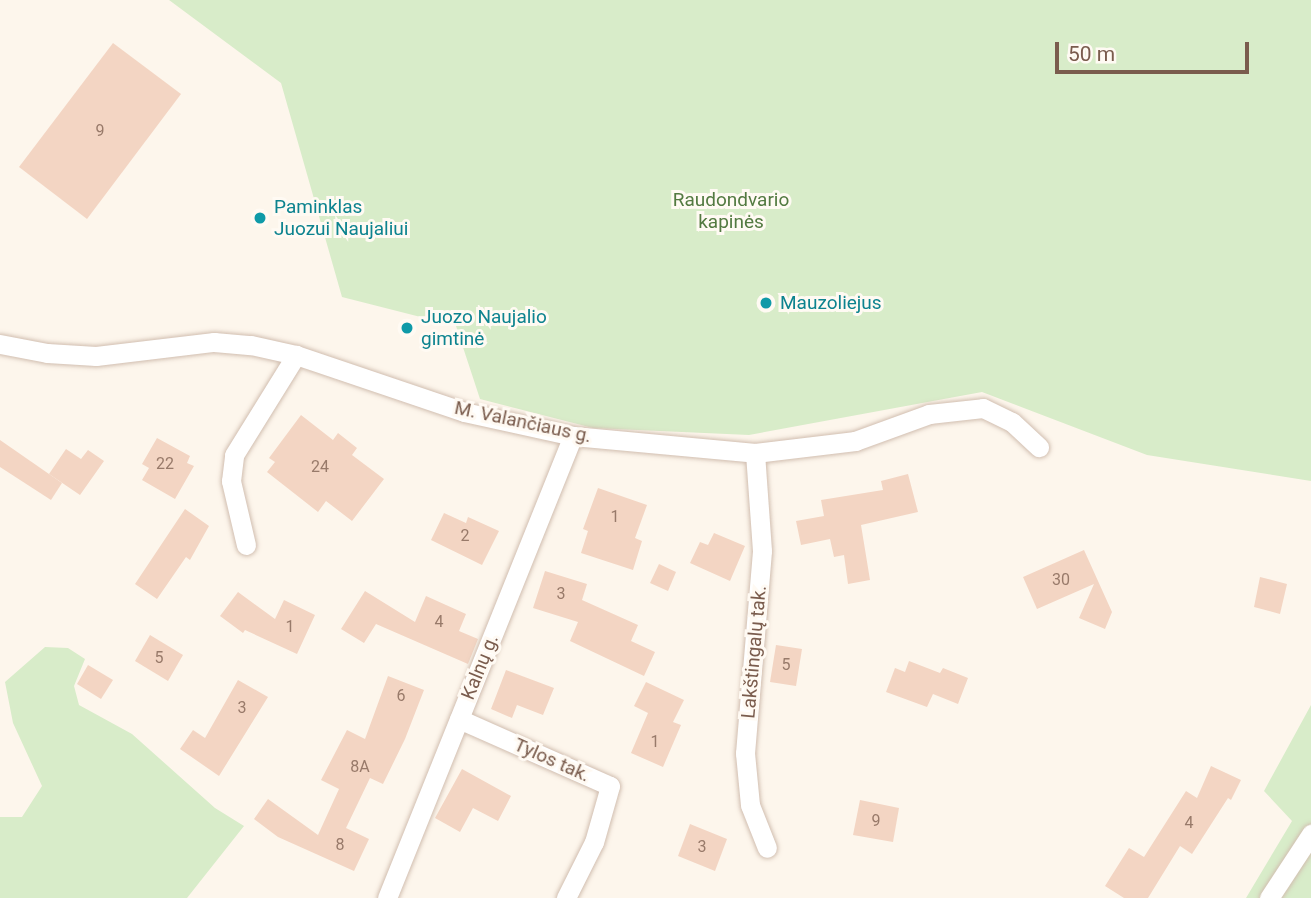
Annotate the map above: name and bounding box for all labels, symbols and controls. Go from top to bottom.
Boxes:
scale bar [1059,28,1253,72]
text: 50 m [1068,42,1115,66]
house number: 9 [96,121,104,141]
park label: Raudondvario kapinės [673,189,789,233]
place label: Paminklas Juozui Naujaliui [274,196,408,240]
marker: Paminklas Juozui Naujaliui [252,210,268,226]
place label: Mauzoliejus [780,292,882,314]
marker: Mauzoliejus [758,295,774,311]
place label: Juozo Naujalio gimtinė [421,306,547,350]
marker: Juozo Naujalio gimtinė [399,320,415,336]
street label: M. Valančiaus g. [452,396,594,448]
house number: 22 [156,454,174,474]
house number: 24 [311,457,329,477]
house number: 1 [611,507,619,527]
house number: 2 [461,526,469,546]
house number: 30 [1052,570,1070,590]
house number: 3 [557,584,565,604]
street label: Lakštingalų tak. [737,585,771,719]
house number: 4 [435,612,443,632]
house number: 1 [286,617,294,637]
street label: Kalnų g. [457,631,503,703]
house number: 5 [155,648,163,668]
house number: 5 [782,655,790,675]
house number: 6 [397,686,405,706]
house number: 3 [238,698,246,718]
house number: 1 [651,732,659,752]
street label: Tylos tak. [510,733,594,787]
house number: 8A [350,757,370,777]
house number: 9 [872,811,880,831]
house number: 4 [1185,813,1193,833]
house number: 8 [336,835,344,855]
house number: 3 [698,837,706,857]

